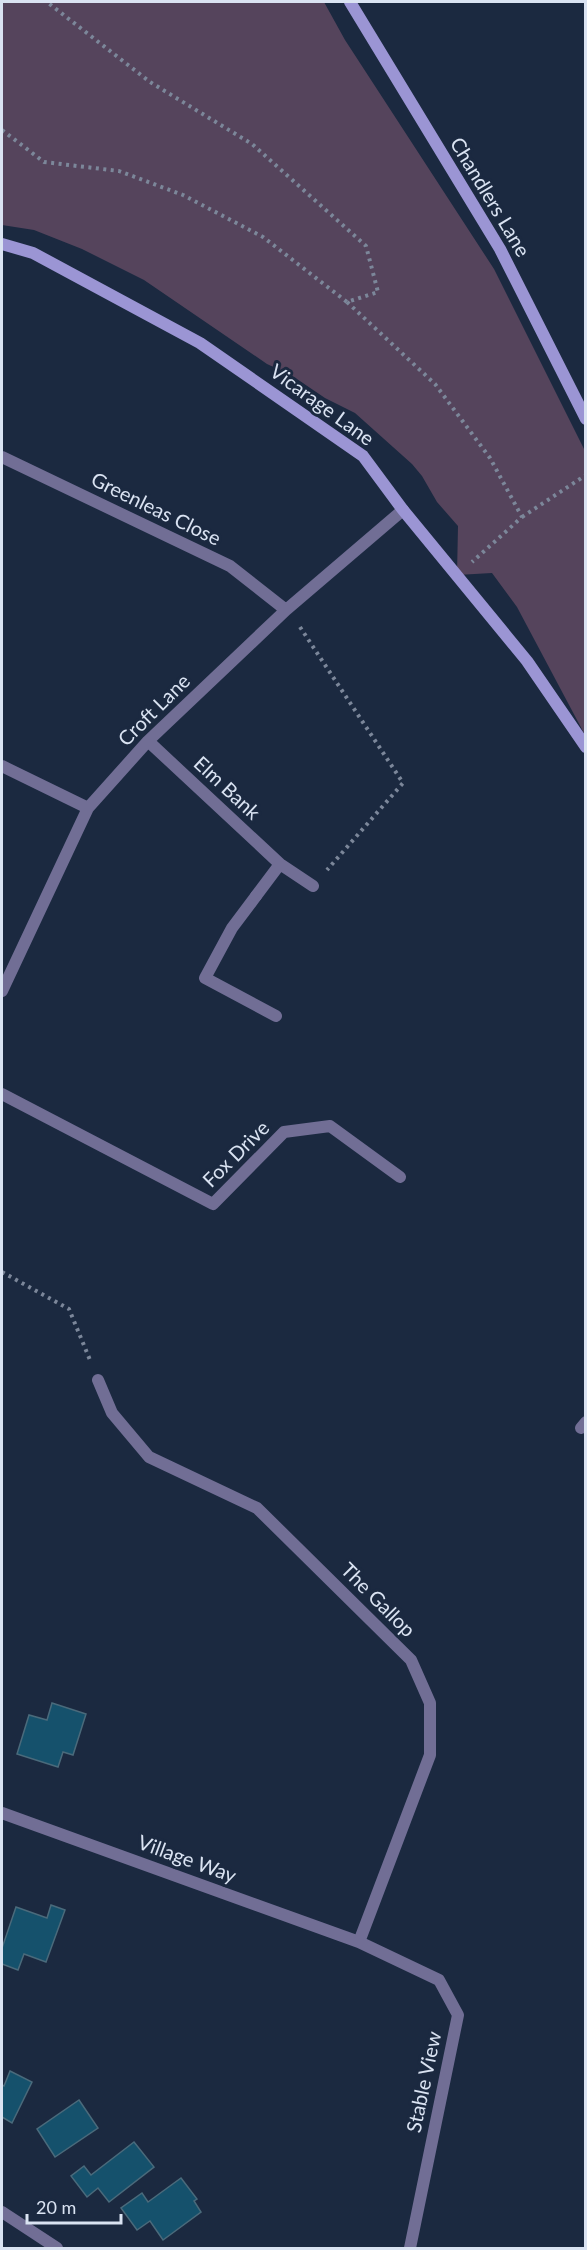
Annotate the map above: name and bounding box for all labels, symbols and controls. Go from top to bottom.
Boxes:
street label: Chandlers Lane [446,132,536,261]
street label: Vicarage Lane [266,358,379,450]
street label: Greenleas Close [88,466,225,550]
street label: Croft Lane [112,668,194,750]
street label: Elm Bank [190,751,266,825]
street label: Fox Drive [197,1115,274,1192]
street label: The Gallop [337,1557,421,1641]
street label: Village Way [135,1829,240,1887]
street label: Stable View [401,2029,446,2135]
scale bar [27,2187,122,2225]
text: 20 m [36,2196,76,2218]

